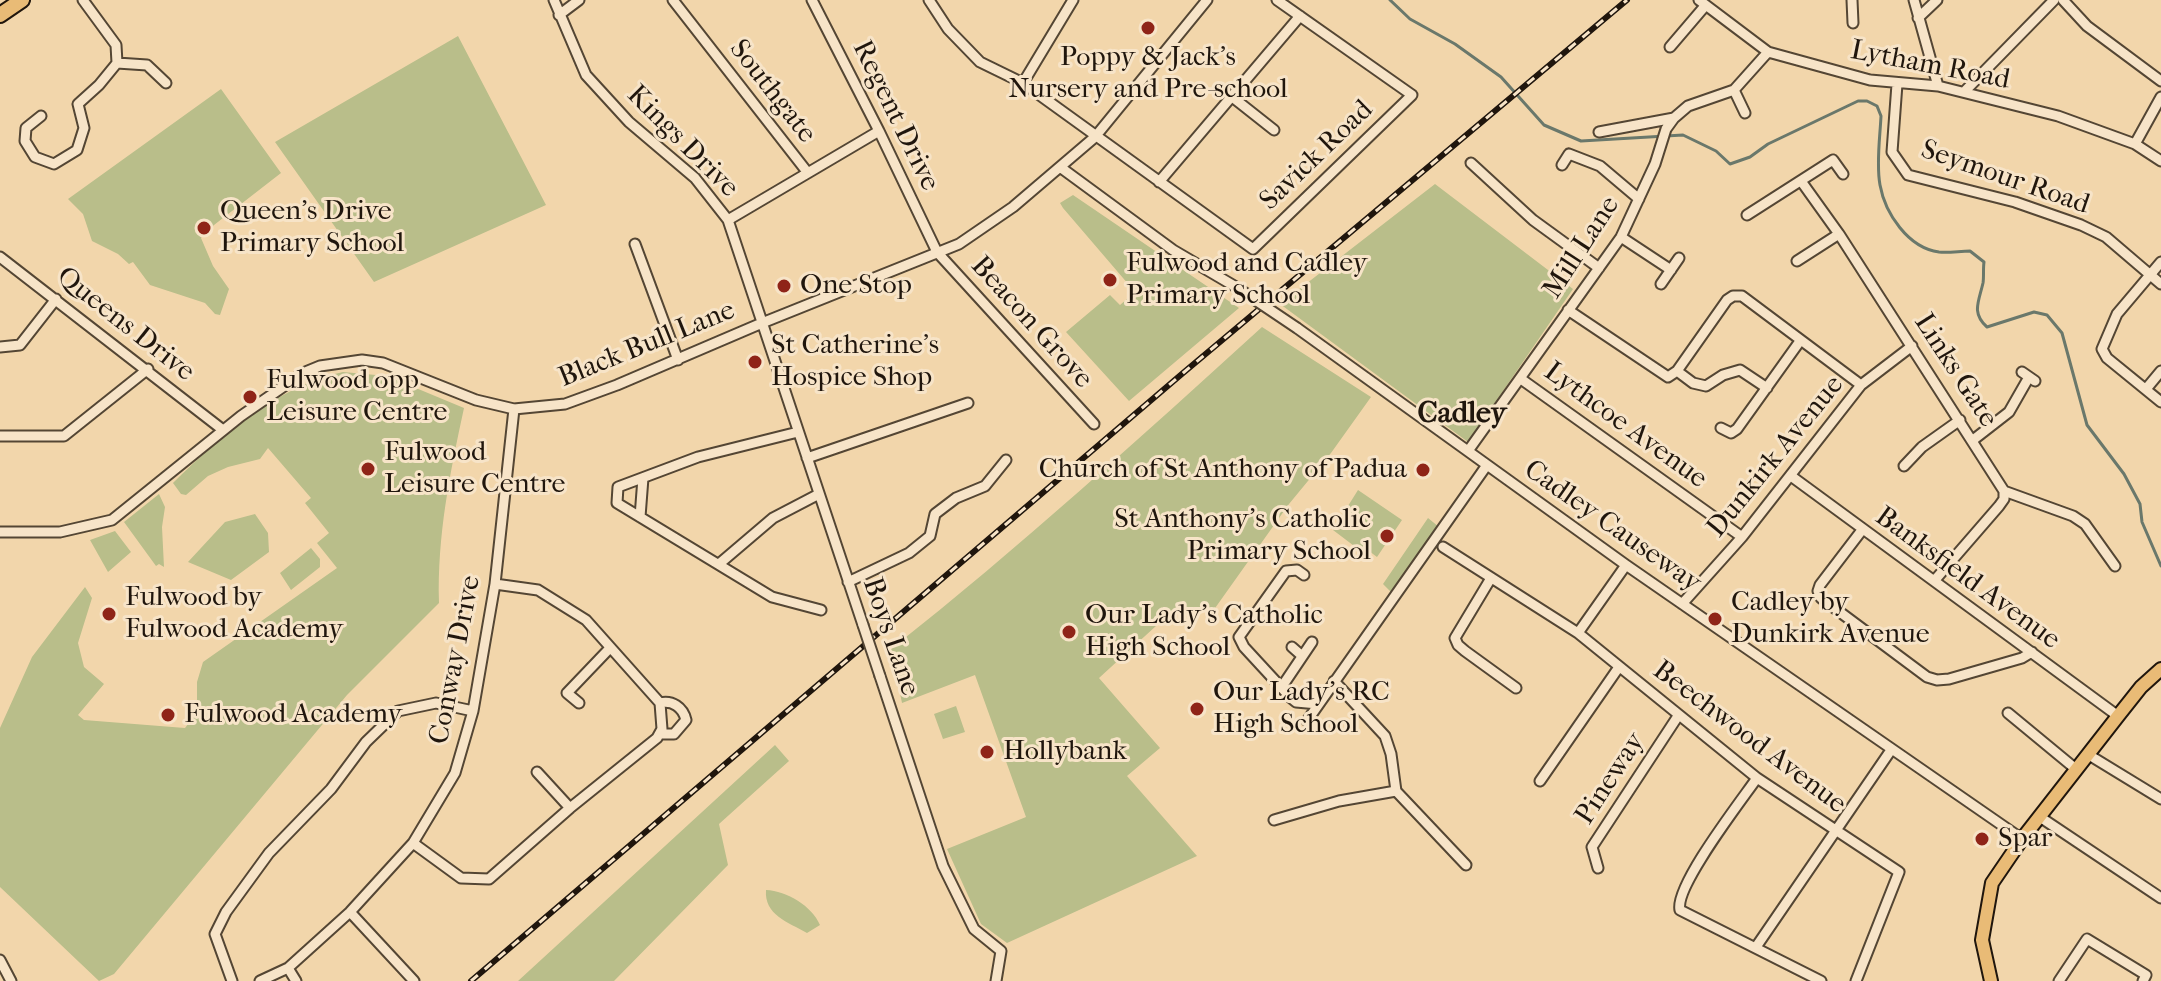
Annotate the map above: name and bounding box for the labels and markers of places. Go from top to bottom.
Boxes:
marker: Poppy & Jack's Nursery and Pre-school [1139,19,1157,37]
place label: Poppy & Jack's Nursery and Pre-school [1008,41,1288,107]
place label: Queen's Drive Primary School [220,195,404,261]
marker: Queen's Drive Primary School [195,219,213,237]
place label: Fulwood and Cadley Primary School [1126,247,1367,313]
place label: One Stop [800,269,912,303]
marker: Fulwood and Cadley Primary School [1101,271,1119,289]
marker: One Stop [775,277,793,295]
place label: St Catherine's Hospice Shop [771,329,939,395]
marker: St Catherine's Hospice Shop [746,353,764,371]
place label: Fulwood opp Leisure Centre [266,364,447,430]
marker: Fulwood opp Leisure Centre [241,388,259,406]
place label: Fulwood Leisure Centre [384,436,565,502]
place label: Church of St Anthony of Padua [1039,453,1407,487]
marker: Fulwood Leisure Centre [359,460,377,478]
marker: Church of St Anthony of Padua [1414,461,1432,479]
place label: St Anthony's Catholic Primary School [1114,503,1371,569]
marker: St Anthony's Catholic Primary School [1378,527,1396,545]
place label: Fulwood by Fulwood Academy [125,581,343,647]
place label: Cadley by Dunkirk Avenue [1731,586,1930,652]
place label: Our Lady's Catholic High School [1085,599,1323,665]
marker: Fulwood by Fulwood Academy [100,605,118,623]
marker: Cadley by Dunkirk Avenue [1706,610,1724,628]
marker: Our Lady's Catholic High School [1060,623,1078,641]
place label: Our Lady's RC High School [1213,676,1390,742]
place label: Fulwood Academy [184,698,402,732]
marker: Our Lady's RC High School [1188,700,1206,718]
marker: Fulwood Academy [159,706,177,724]
place label: Hollybank [1003,735,1127,769]
marker: Hollybank [978,743,996,761]
place label: Spar [1998,822,2053,856]
marker: Spar [1973,830,1991,848]

